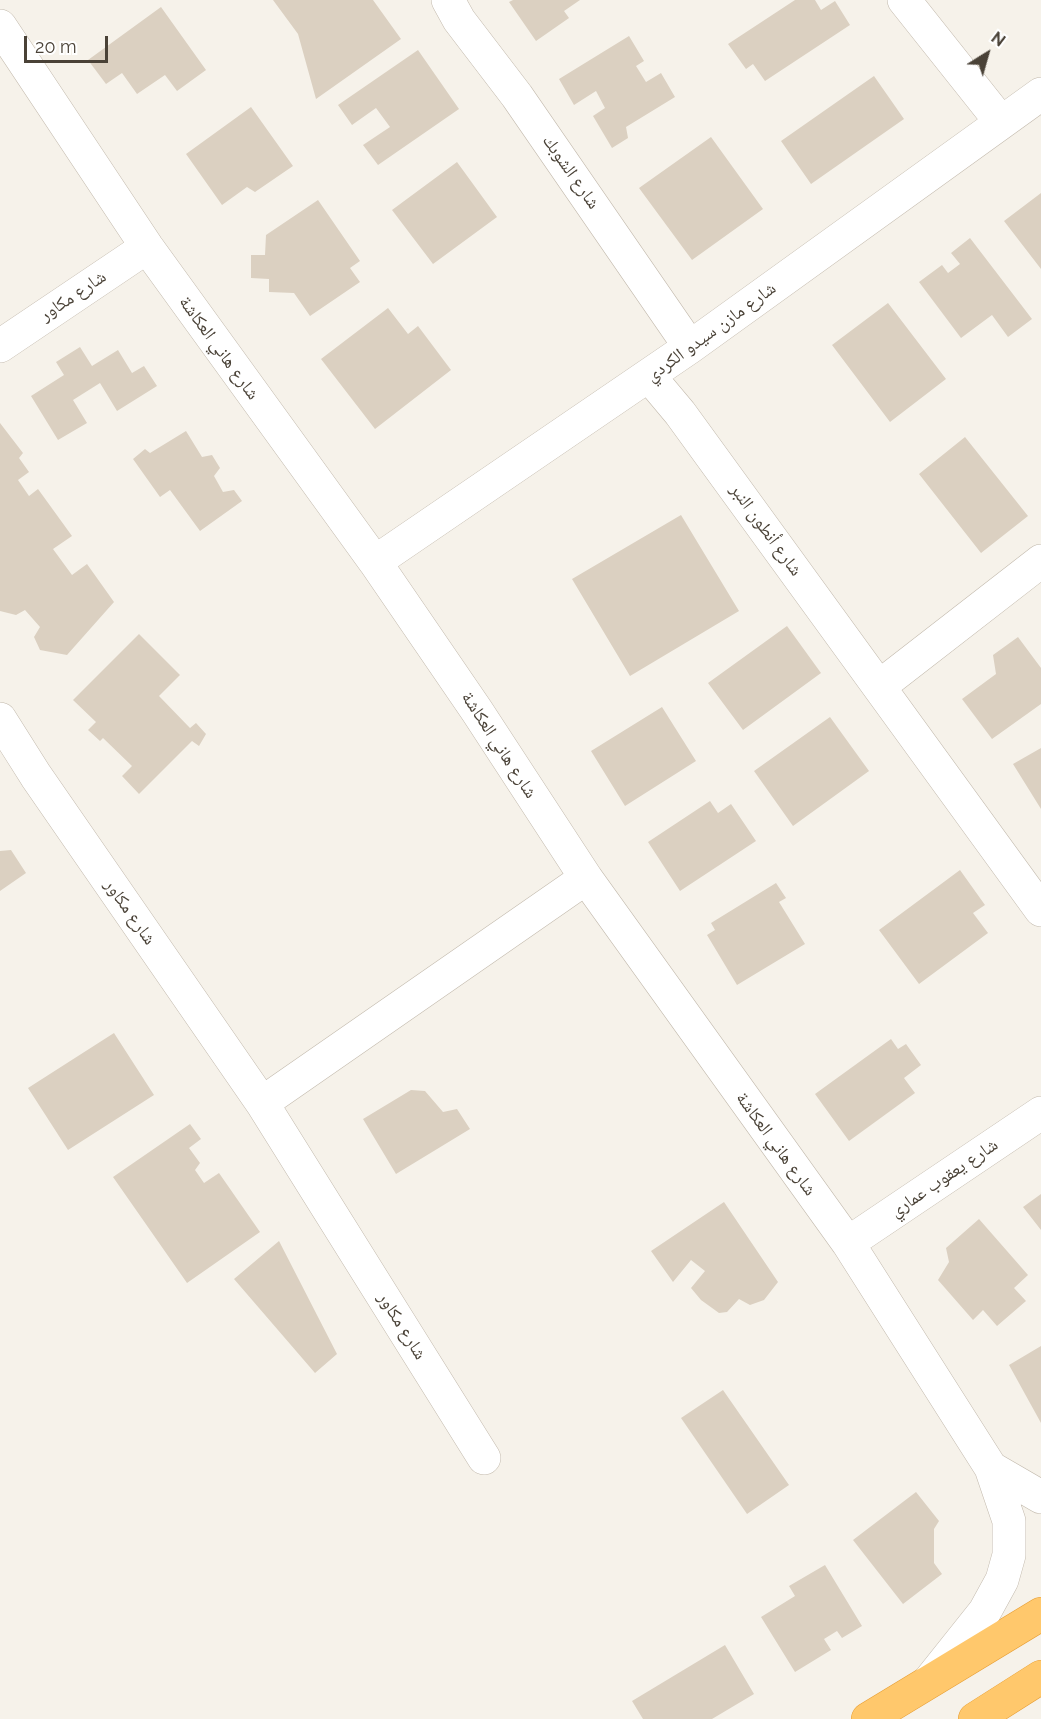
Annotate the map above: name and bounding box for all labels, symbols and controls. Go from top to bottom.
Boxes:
scale bar [27,24,111,62]
north arrow [957,24,1017,84]
text: N [988,28,1009,50]
text: 20 m [35,36,77,57]
street label: شارع الشوبك [538,131,604,213]
street label: شارع مكاور [36,266,110,326]
street label: شارع مازن سيدو الكردي [642,277,780,387]
street label: شارع هاني العكاشة [174,292,264,404]
street label: شارع أنطون النبر [725,480,807,580]
street label: شارع هاني العكاشة [457,688,541,802]
street label: شارع مكاور [100,875,160,949]
street label: شارع هاني العكاشة [731,1088,821,1200]
street label: شارع يعقوب عماري [886,1134,1002,1222]
street label: شارع مكاور [373,1288,431,1364]

